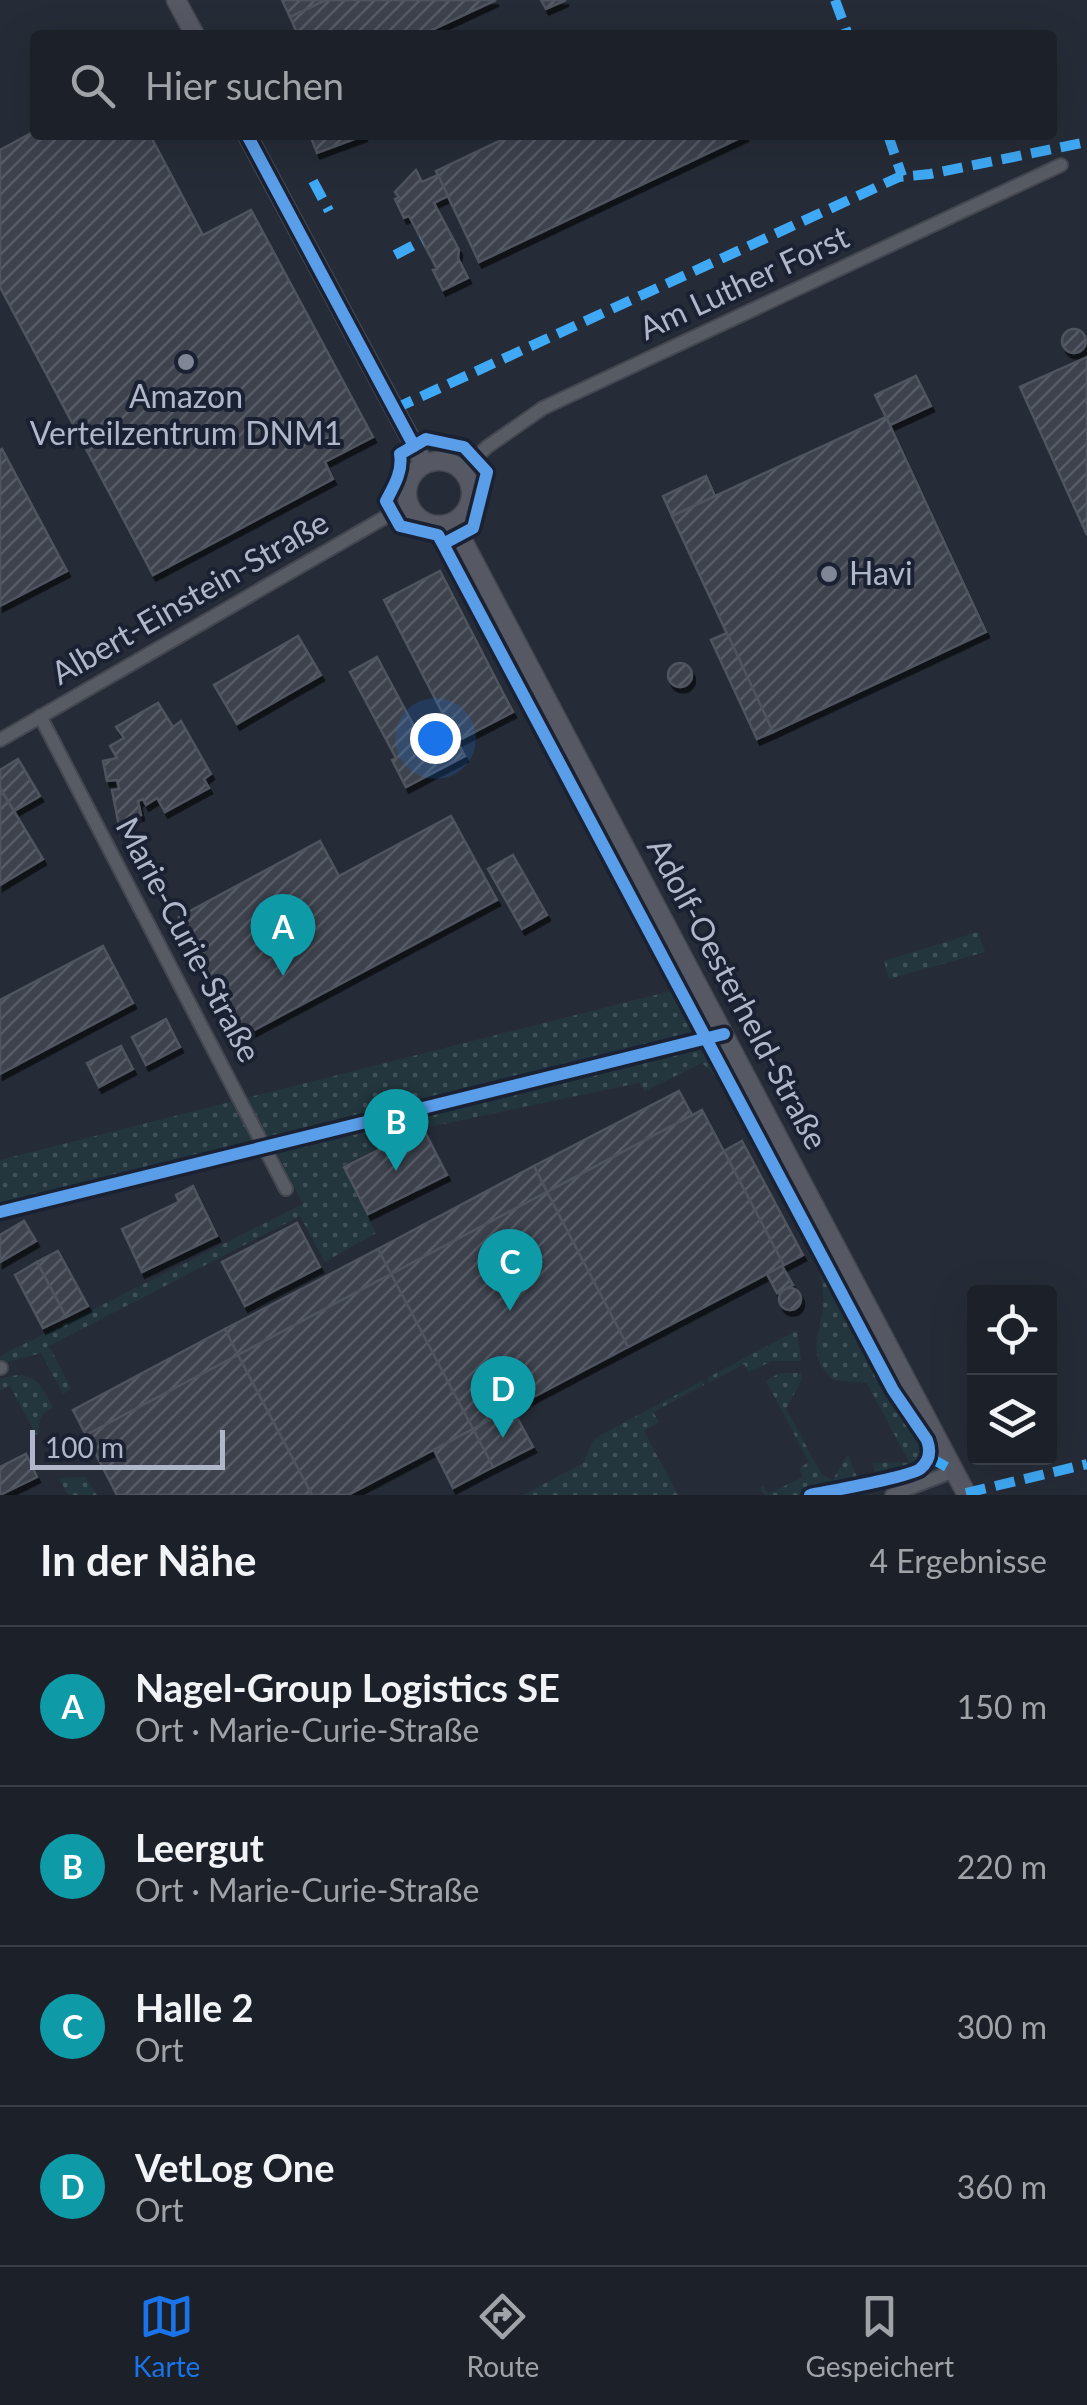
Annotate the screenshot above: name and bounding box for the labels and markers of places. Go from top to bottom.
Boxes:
marker: Amazon Verteilzentrum DNM1 [175,351,197,373]
place label: Amazon Verteilzentrum DNM1 [30,376,342,452]
place label: Havi [849,553,913,592]
marker: Havi [818,563,840,585]
pin: A [250,894,316,976]
pin: B [364,1088,428,1171]
pin: C [478,1228,542,1311]
pin: D [470,1356,536,1438]

